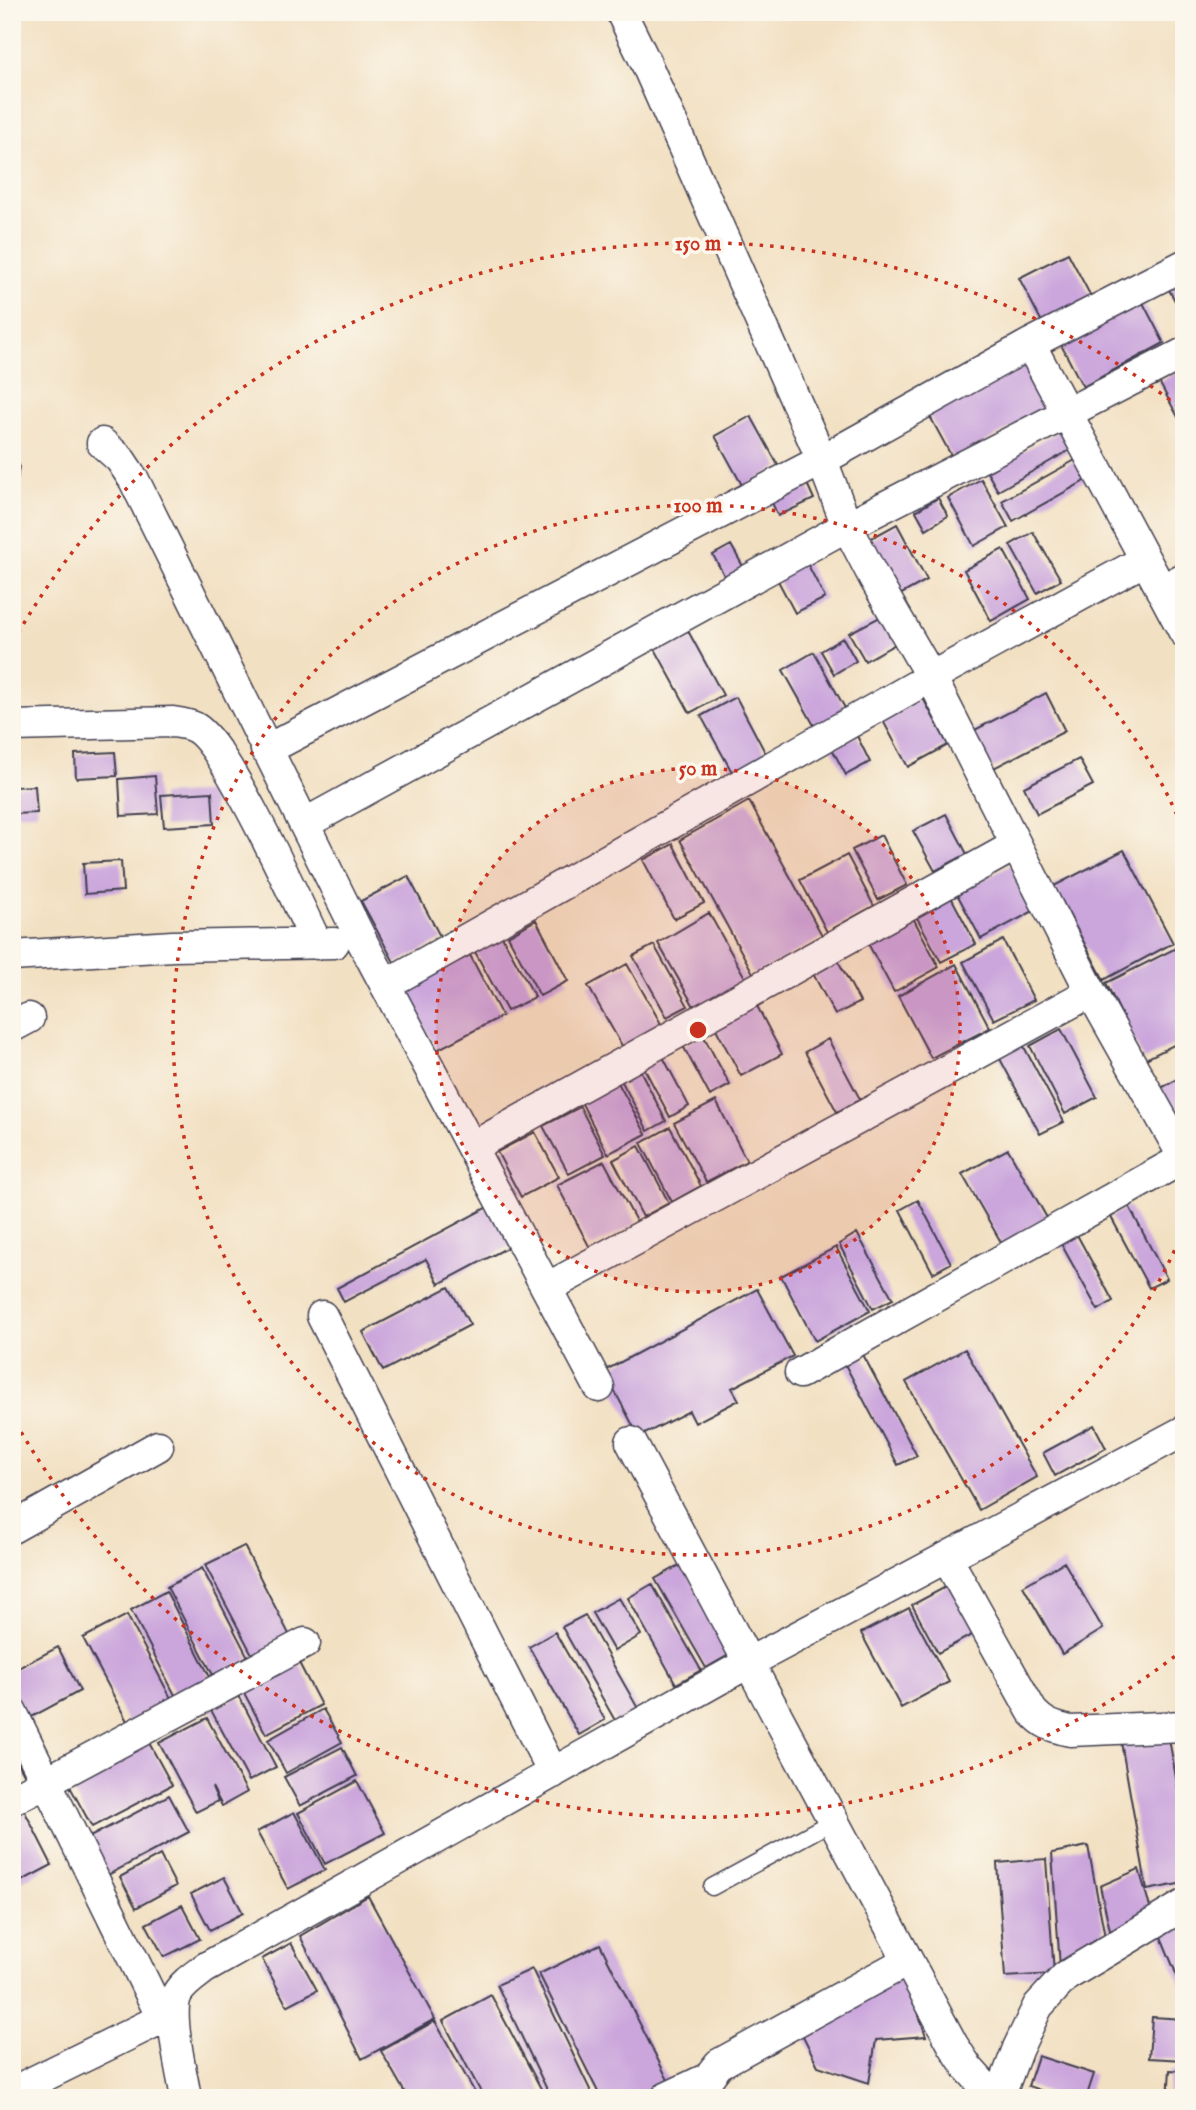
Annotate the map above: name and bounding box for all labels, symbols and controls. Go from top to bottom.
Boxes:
text: 150 m [675,231,722,258]
text: 100 m [673,493,723,520]
text: 50 m [679,756,718,783]
centre of rings [686,1018,710,1042]

